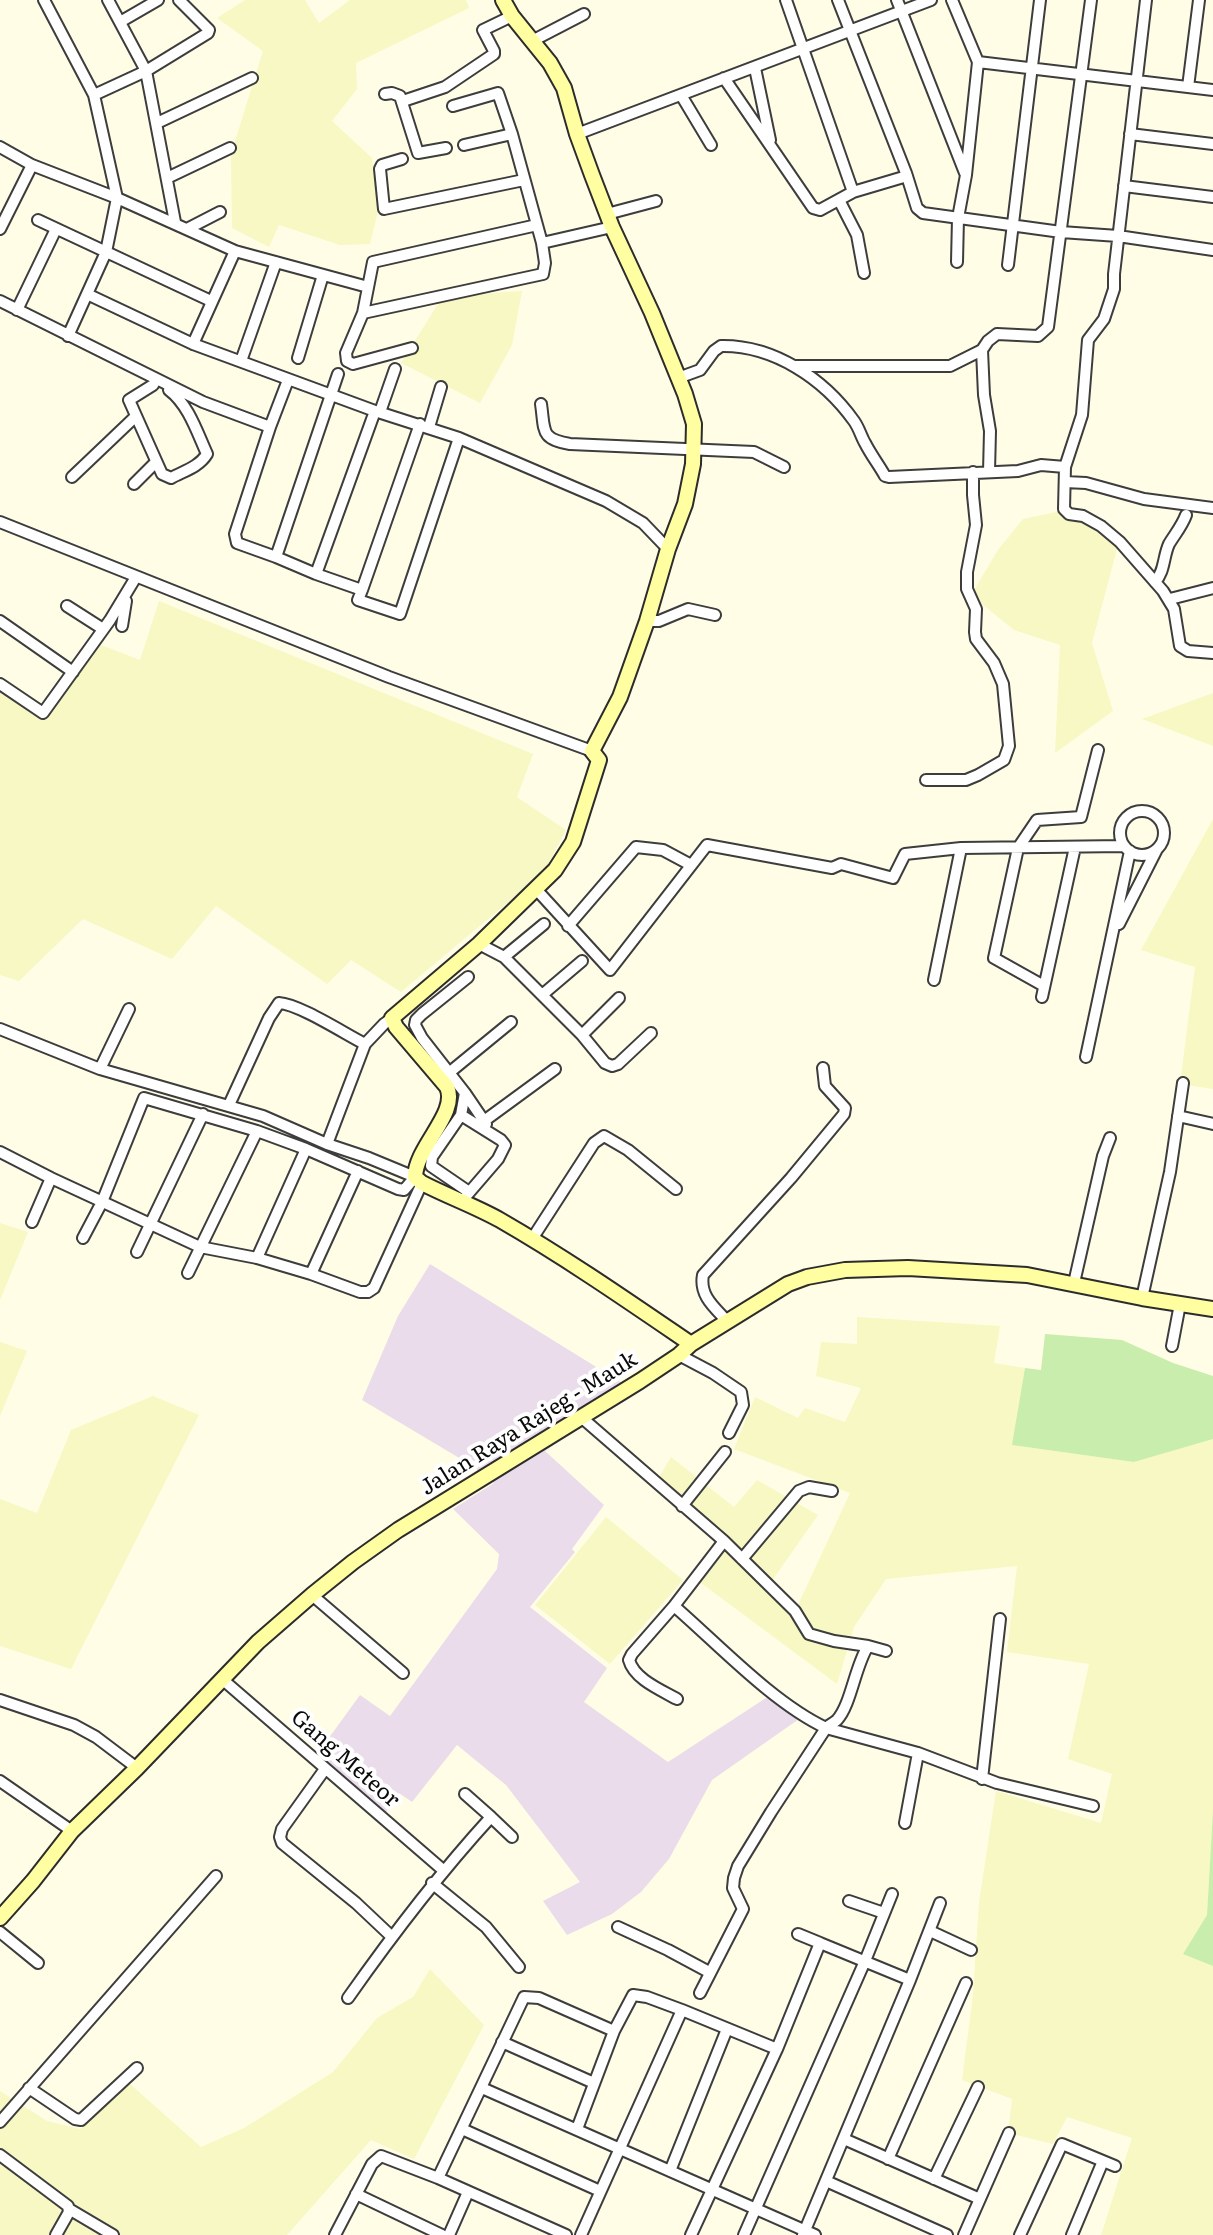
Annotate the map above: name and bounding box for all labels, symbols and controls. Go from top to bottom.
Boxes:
street label: Jalan Raya Rajeg - Mauk [416,1346,642,1502]
street label: Gang Meteor [285,1705,405,1813]

